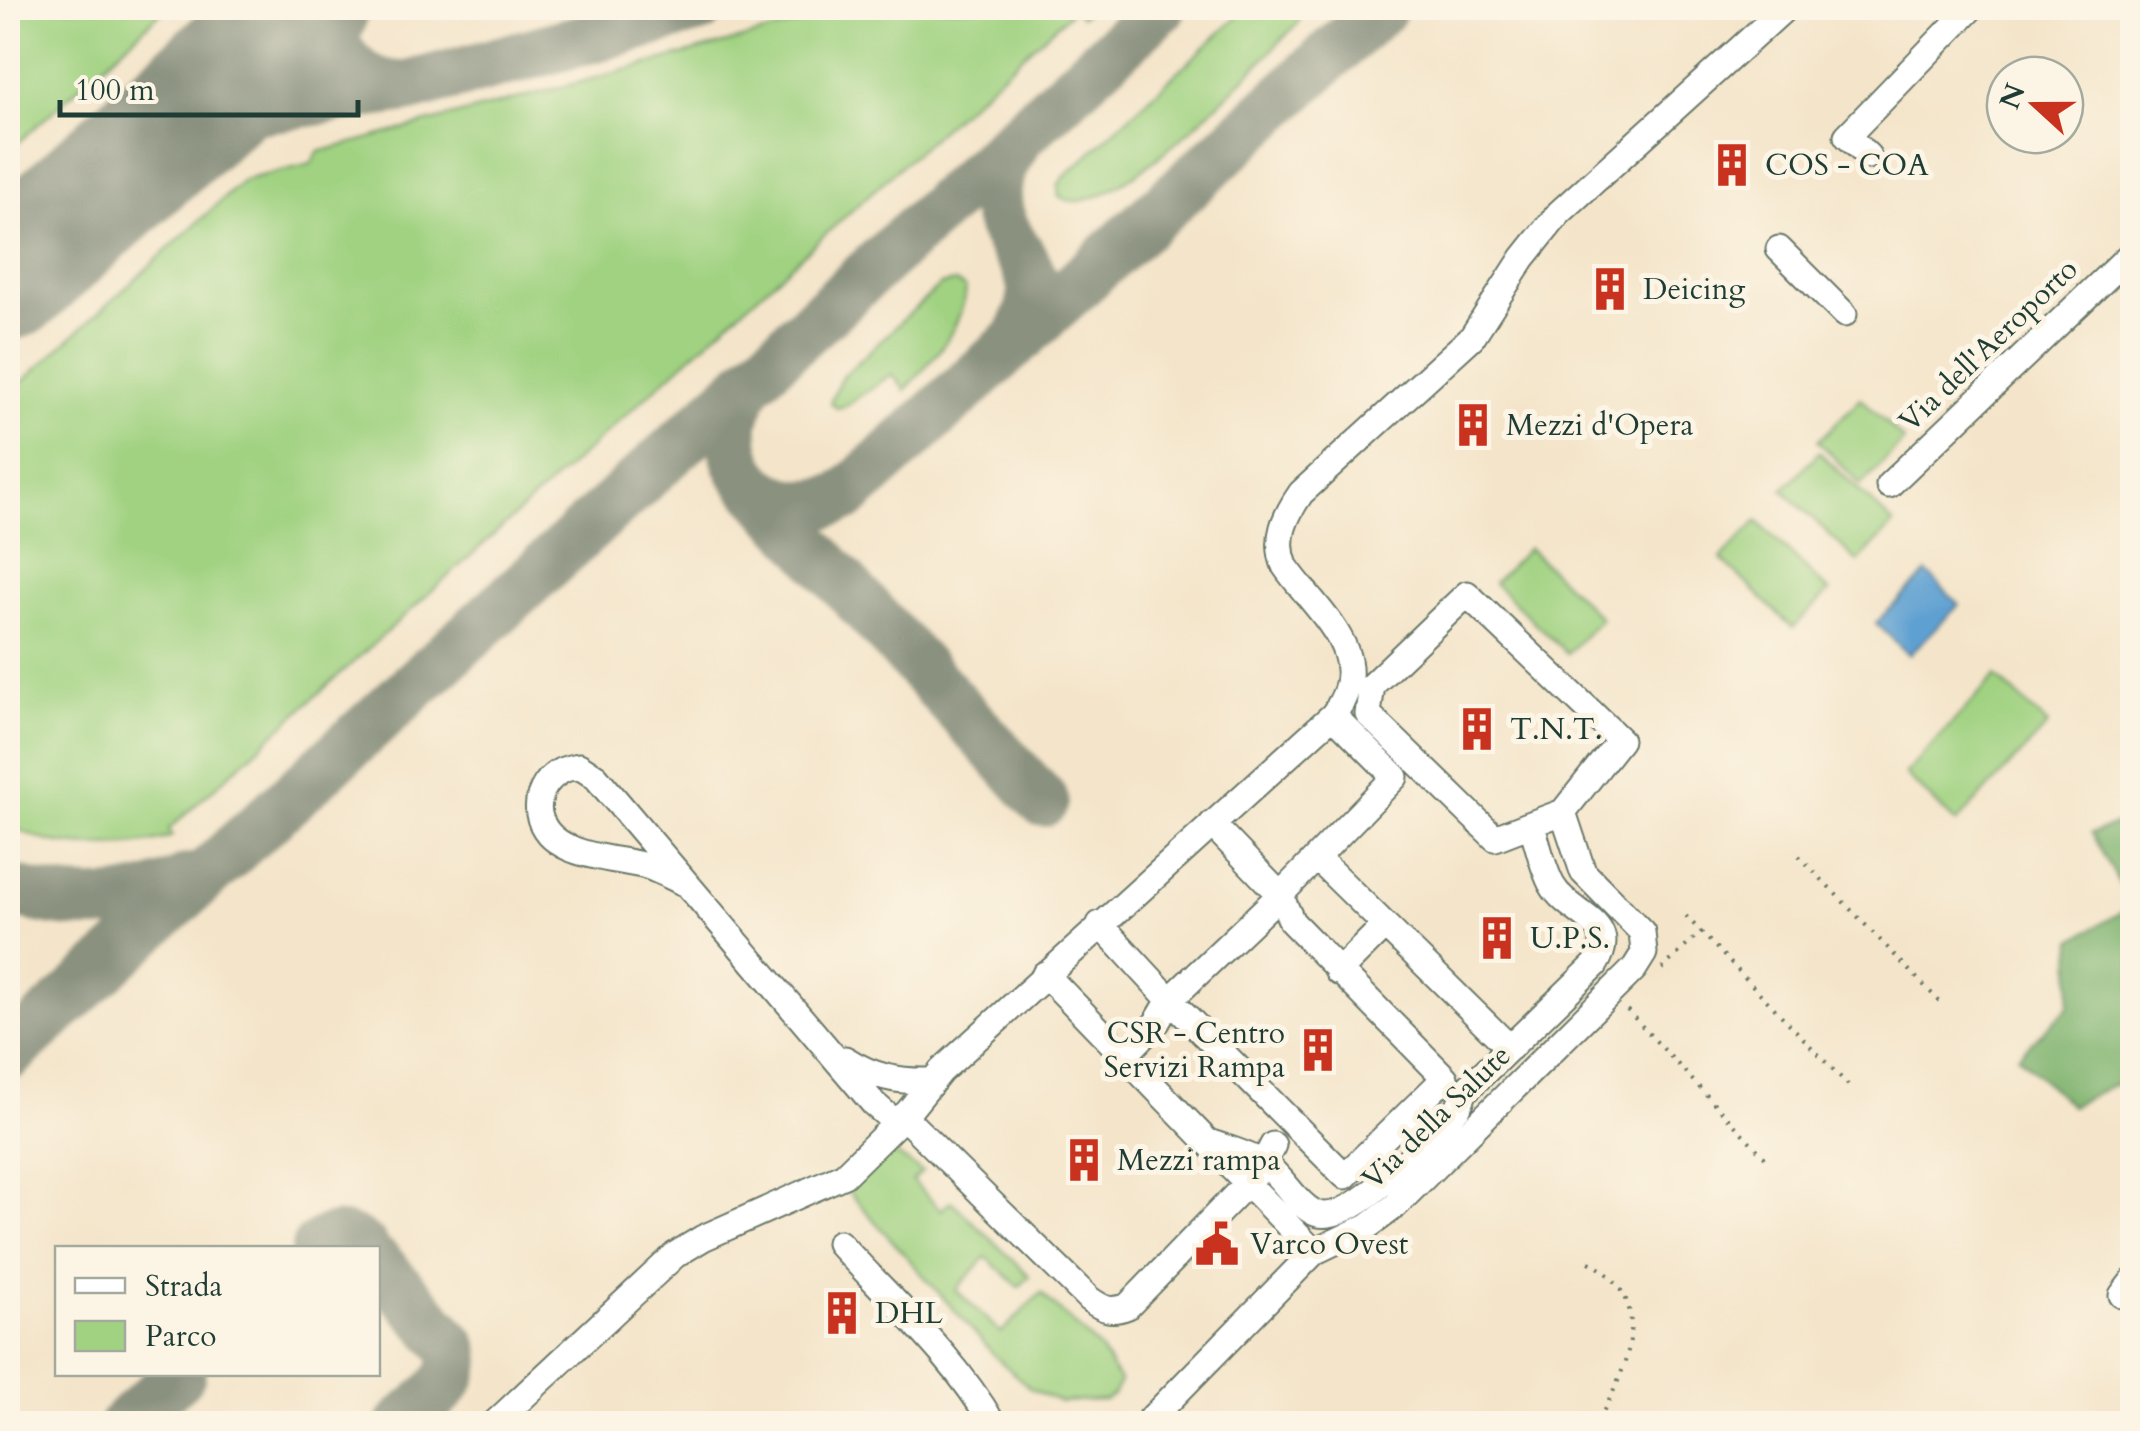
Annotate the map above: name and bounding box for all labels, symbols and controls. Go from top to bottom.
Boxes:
scale bar [60,55,358,117]
north arrow [1985,55,2085,155]
text: 100 m [75,70,155,111]
text: N [1991,78,2035,115]
building icon: COS - COA [1708,141,1756,189]
place label: COS - COA [1765,145,1929,186]
street label: Via dell'Aeroporto [1890,249,2087,441]
building icon: Deicing [1586,265,1634,313]
place label: Deicing [1643,269,1746,310]
building icon: Mezzi d'Opera [1449,401,1497,449]
place label: Mezzi d'Opera [1506,405,1693,446]
building icon: T.N.T. [1453,705,1501,753]
place label: T.N.T. [1510,709,1602,750]
building icon: U.P.S. [1473,914,1521,962]
place label: U.P.S. [1530,918,1610,959]
place label: CSR - Centro Servizi Rampa [1104,1013,1285,1088]
building icon: CSR - Centro Servizi Rampa [1294,1026,1342,1074]
street label: Via della Salute [1353,1036,1520,1199]
building icon: Mezzi rampa [1060,1136,1108,1184]
place label: Mezzi rampa [1117,1140,1280,1181]
public building icon: Varco Ovest [1193,1220,1241,1268]
place label: Varco Ovest [1250,1224,1409,1265]
legend [55,1246,380,1376]
text: Strada [145,1266,222,1307]
building icon: DHL [818,1289,866,1337]
place label: DHL [875,1293,943,1334]
text: Parco [145,1316,217,1357]

